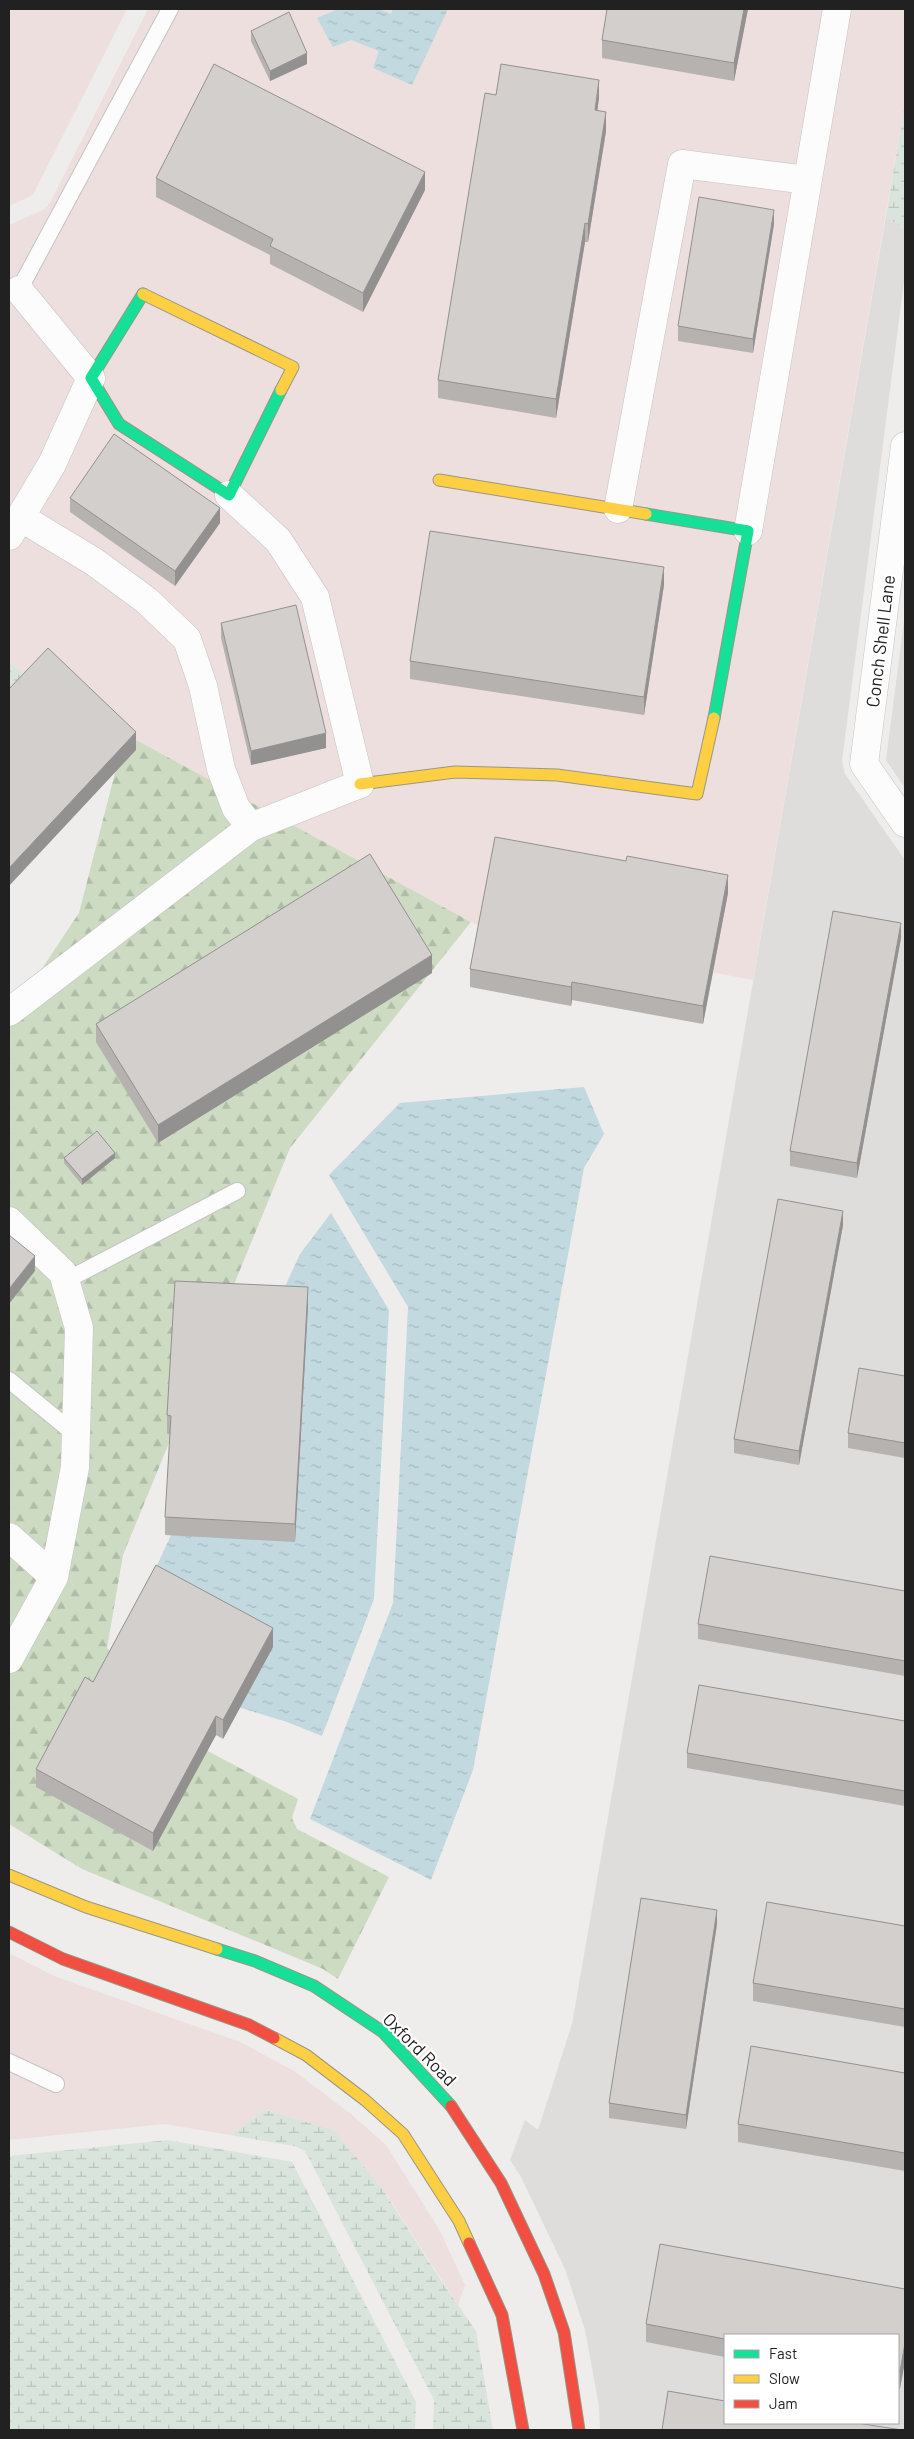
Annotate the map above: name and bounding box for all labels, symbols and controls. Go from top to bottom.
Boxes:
street label: Conch Shell Lane [861,574,899,708]
street label: Oxford Road [379,2008,461,2090]
legend [724,2334,899,2424]
text: Fast [769,2344,797,2362]
text: Slow [769,2369,800,2387]
text: Jam [769,2394,798,2412]

